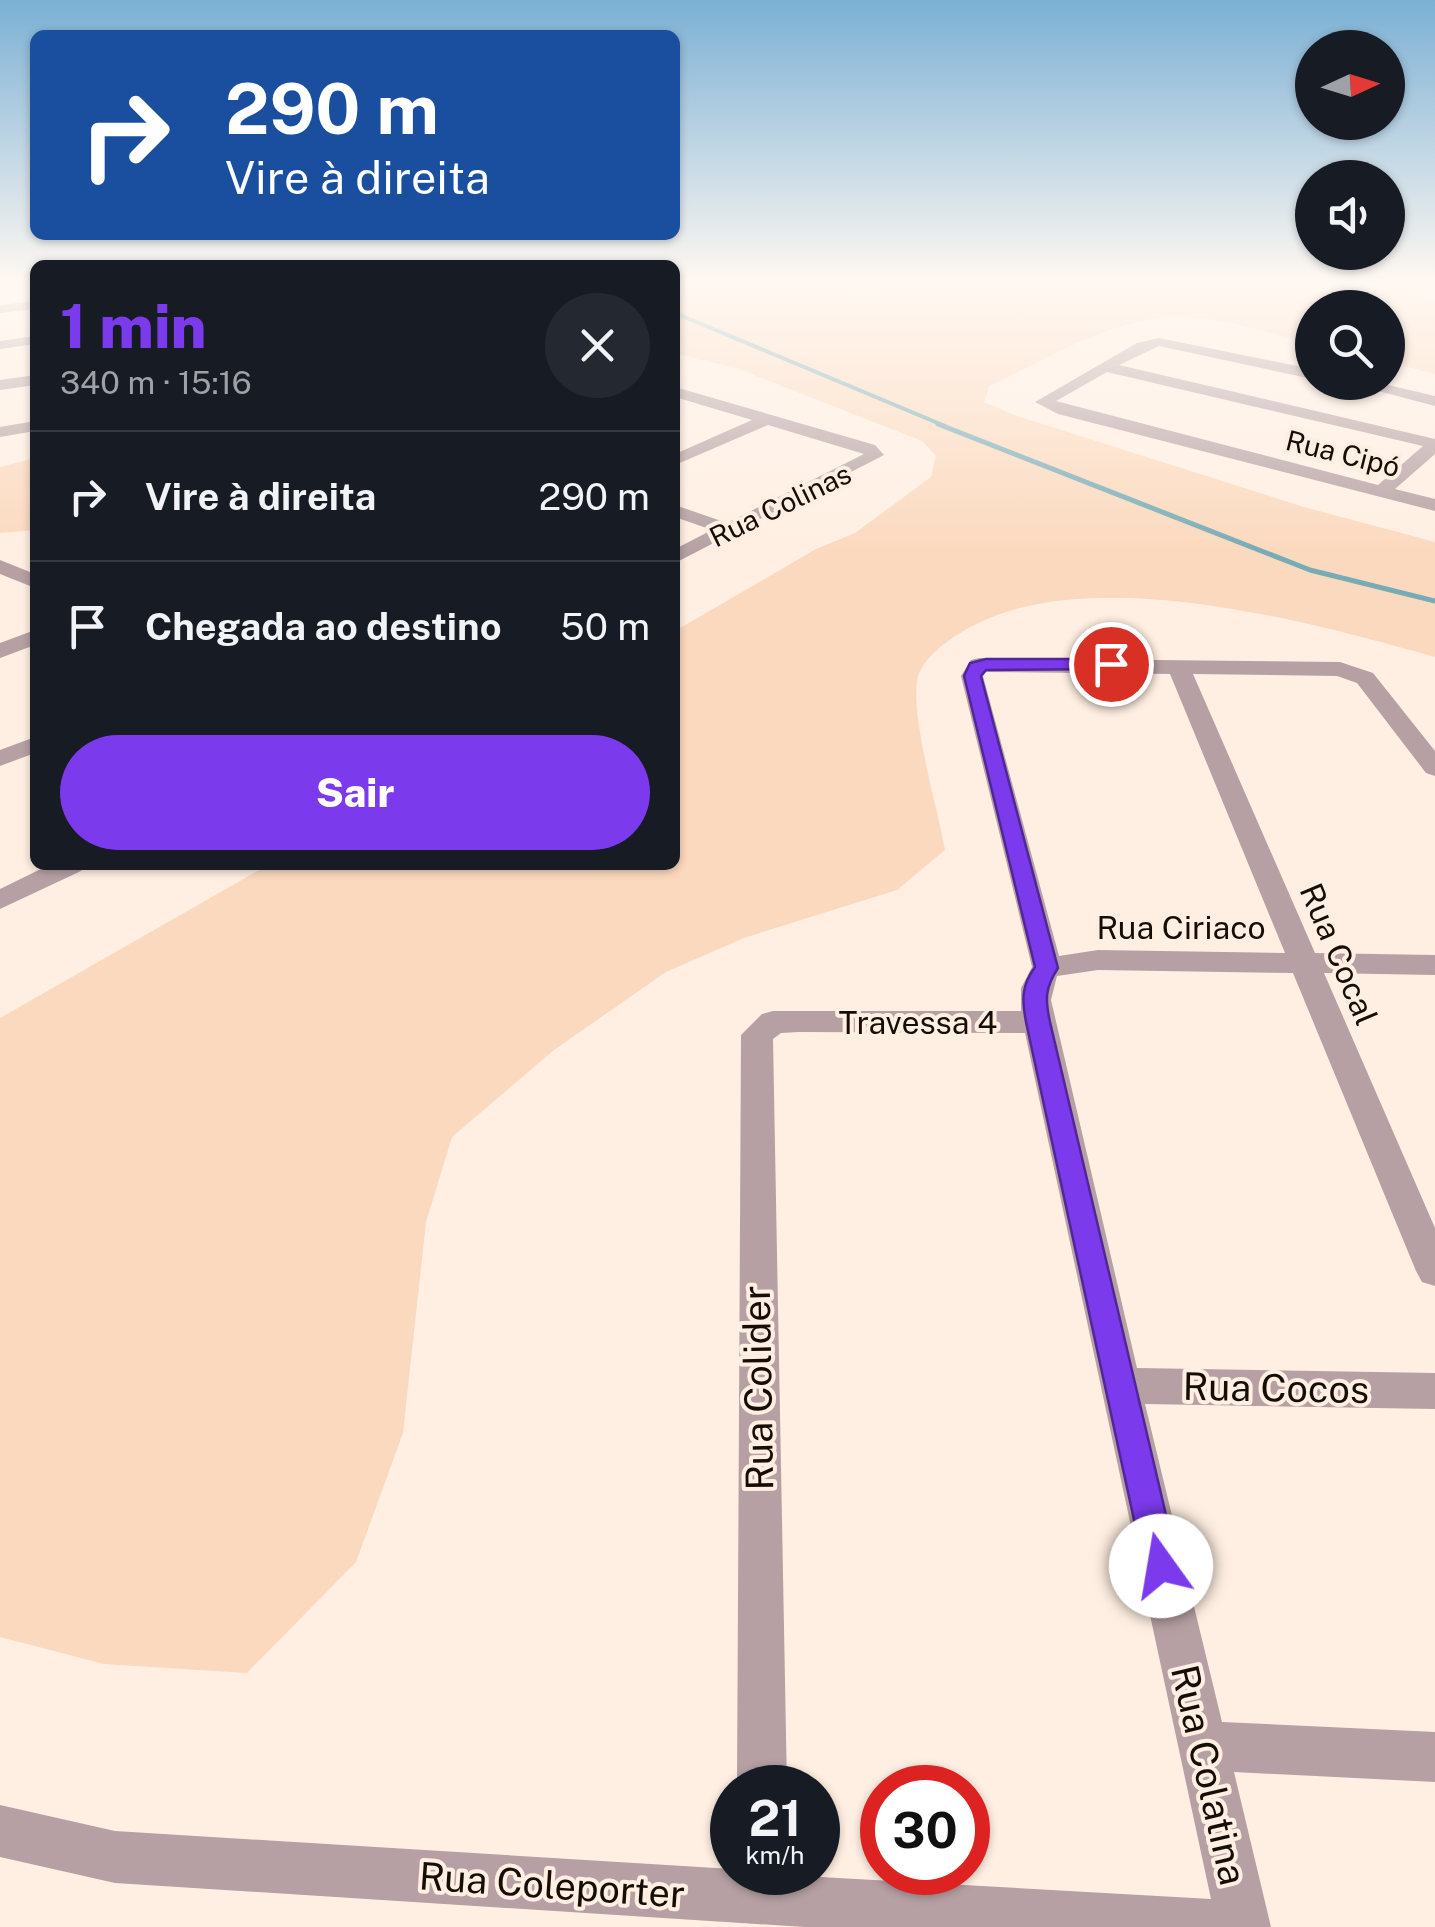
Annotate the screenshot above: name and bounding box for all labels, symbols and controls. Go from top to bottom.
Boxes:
north arrow [1295,30,1405,140]
map controls [1295,30,1405,400]
text: 290 m [225,67,439,150]
icon: right [60,70,190,200]
text: Vire à direita [225,151,490,204]
button: sound [1295,160,1405,270]
button: search [1295,290,1405,400]
text: 1 min [60,291,207,362]
button: close [545,293,650,398]
text: 340 m · 15:16 [60,364,252,401]
street label: Rua Cipó [1283,423,1403,483]
street label: Rua Colinas [704,457,856,553]
icon: right [60,469,115,524]
text: Vire à direita [145,474,376,519]
text: 290 m [539,474,650,519]
icon: arrive [60,599,115,654]
text: Chegada ao destino [145,604,502,649]
text: 50 m [560,604,650,649]
pin [1069,622,1154,707]
icon: arrive [1084,637,1139,692]
button: Sair [60,735,650,850]
street label: Rua Cocal [1293,878,1385,1030]
street label: Rua Ciriaco [1096,909,1266,946]
street label: Travessa 4 [839,1004,997,1041]
street label: Rua Colider [734,1285,782,1491]
street label: Rua Cocos [1182,1364,1370,1412]
position arrow [1109,1514,1213,1618]
street label: Rua Colatina [1162,1661,1256,1889]
speed limit sign: 30 [860,1765,990,1895]
text: 21 [748,1788,802,1847]
text: km/h [746,1840,804,1870]
street label: Rua Coleporter [418,1853,686,1917]

